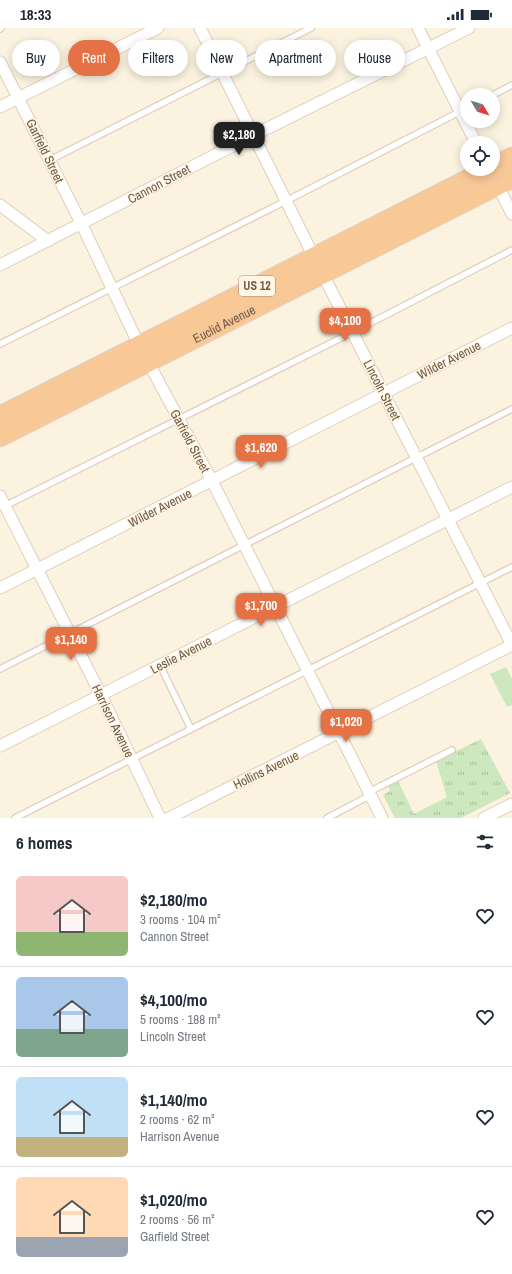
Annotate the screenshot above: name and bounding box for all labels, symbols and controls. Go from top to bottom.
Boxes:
text: 18:33 [20,4,51,25]
chip: Buy [12,40,60,76]
chip: Rent [68,40,120,76]
chip: Filters [128,40,188,76]
chip: New [196,40,247,76]
chip: Apartment [255,40,336,76]
chip: House [344,40,405,76]
north arrow [460,88,500,128]
map controls [460,88,500,176]
street label: Garfield Street [22,116,68,186]
pin: $2,180 [206,122,272,156]
text: $2,180 [223,126,255,143]
button: locate [460,136,500,176]
street label: Cannon Street [125,160,193,208]
road number: US 12 [239,276,275,296]
street label: Euclid Avenue [190,301,258,347]
pin: $4,100 [312,308,378,342]
text: $4,100 [329,312,361,329]
street label: Wilder Avenue [414,337,484,383]
street label: Lincoln Street [359,357,405,423]
street label: Garfield Street [166,406,214,476]
pin: $1,620 [228,435,294,469]
text: $1,620 [245,439,277,456]
street label: Wilder Avenue [125,485,195,531]
pin: $1,700 [228,593,294,627]
text: $1,700 [245,597,277,614]
pin: $1,140 [38,627,104,661]
text: $1,140 [55,631,87,648]
street label: Leslie Avenue [147,632,215,678]
street label: Harrison Avenue [88,682,138,760]
pin: $1,020 [313,709,379,743]
text: $1,020 [330,713,362,730]
street label: Hollins Avenue [230,747,302,793]
text: 6 homes [16,831,73,854]
icon: filters [474,831,496,853]
text: $2,180/mo [140,888,207,911]
icon: home [48,892,96,940]
icon: heart [474,905,496,927]
text: 3 rooms · 104 m² [140,911,221,928]
text: Cannon Street [140,928,209,945]
text: $4,100/mo [140,988,207,1011]
icon: home [48,993,96,1041]
icon: heart [474,1006,496,1028]
text: 5 rooms · 188 m² [140,1011,221,1028]
text: Lincoln Street [140,1028,206,1045]
text: $1,140/mo [140,1088,207,1111]
icon: home [48,1093,96,1141]
icon: heart [474,1106,496,1128]
text: 2 rooms · 62 m² [140,1111,215,1128]
text: Harrison Avenue [140,1128,219,1145]
text: $1,020/mo [140,1188,207,1211]
icon: home [48,1193,96,1241]
icon: heart [474,1206,496,1228]
text: 2 rooms · 56 m² [140,1211,215,1228]
text: Garfield Street [140,1228,209,1245]

